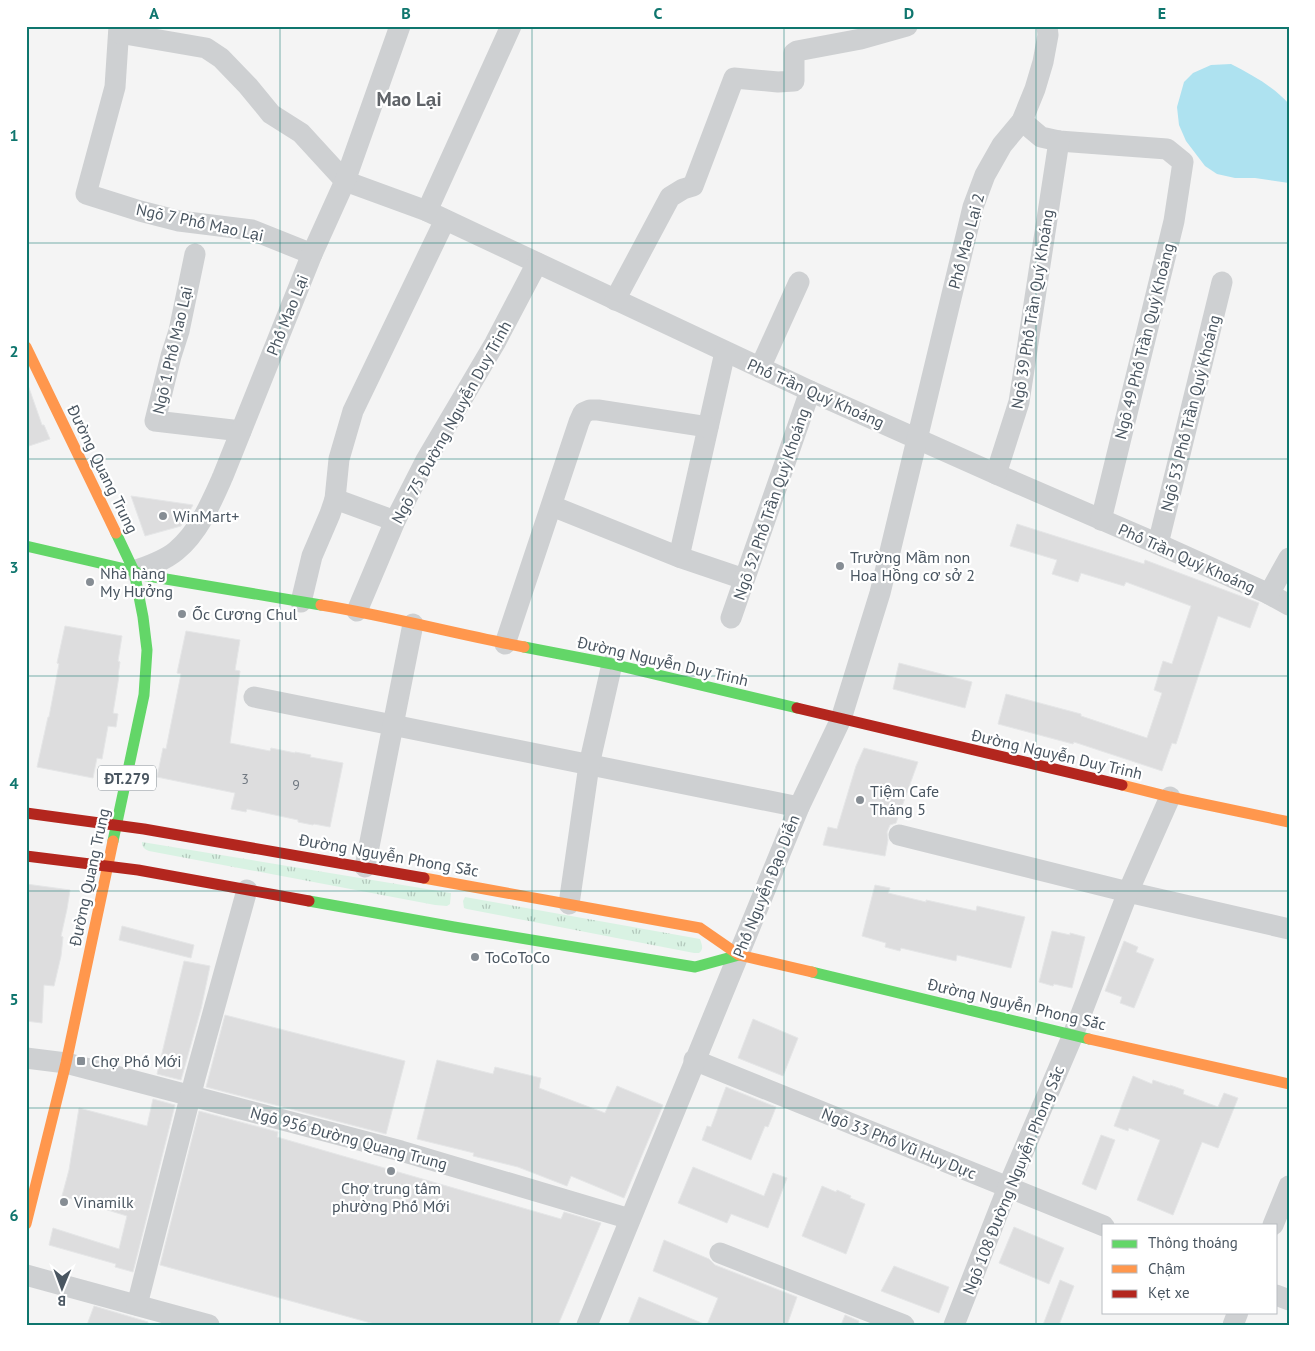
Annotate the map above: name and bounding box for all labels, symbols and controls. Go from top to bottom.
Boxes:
text: A [149,3,159,23]
text: B [401,3,411,23]
text: C [654,3,663,23]
text: D [904,3,914,23]
text: E [1158,3,1166,23]
district label: Mao Lại [376,87,442,111]
text: 1 [9,125,19,145]
street label: Phố Mao Lại 2 [944,191,988,291]
street label: Ngõ 7 Phố Mao Lại [134,199,266,245]
street label: Ngõ 39 Phố Trần Quý Khoáng [1006,208,1058,410]
street label: Ngõ 49 Phố Trần Quý Khoáng [1110,241,1178,441]
street label: Phố Mao Lại [262,272,312,358]
street label: Ngõ 1 Phố Mao Lại [148,284,196,416]
street label: Ngõ 53 Phố Trần Quý Khoáng [1156,313,1224,513]
street label: Ngõ 75 Đường Nguyễn Duy Trinh [387,317,515,527]
text: 2 [9,341,19,361]
street label: Phố Trần Quý Khoáng [744,354,888,432]
street label: Đường Quang Trung [63,401,143,537]
street label: Ngõ 32 Phố Trần Quý Khoáng [729,405,813,603]
place label: WinMart+ [173,506,239,526]
marker: WinMart+ [157,510,169,522]
street label: Phố Trần Quý Khoáng [1115,519,1259,597]
place label: Trường Mầm non Hoa Hồng cơ sở 2 [850,547,975,585]
text: 3 [9,557,19,577]
marker: Trường Mầm non Hoa Hồng cơ sở 2 [834,560,846,572]
place label: Nhà hàng My Hưởng [100,563,173,601]
marker: Nhà hàng My Hưởng [84,576,96,588]
place label: Ốc Cương Chul [192,604,298,624]
marker: Ốc Cương Chul [176,608,188,620]
street label: Đường Nguyễn Duy Trinh [575,631,750,690]
street label: Đường Nguyễn Duy Trinh [969,724,1144,783]
road number: ĐT.279 [98,766,156,790]
house number: 3 [241,770,249,788]
text: 4 [9,773,19,793]
house number: 9 [292,776,300,794]
place label: Tiệm Cafe Tháng 5 [870,781,939,819]
marker: Tiệm Cafe Tháng 5 [854,794,866,806]
street label: Đường Quang Trung [64,806,113,949]
street label: Phố Nguyễn Đạo Diễn [728,812,804,960]
street label: Đường Nguyễn Phong Sắc [297,829,480,881]
place label: ToCoToCo [485,947,550,967]
marker: ToCoToCo [469,951,481,963]
street label: Đường Nguyễn Phong Sắc [925,974,1108,1034]
text: 5 [9,989,19,1009]
place label: Chợ Phố Mới [91,1051,182,1071]
marker: Chợ Phố Mới [75,1055,87,1067]
street label: Ngõ 108 Đường Nguyễn Phong Sắc [958,1063,1068,1297]
street label: Ngõ 956 Đường Quang Trung [248,1102,450,1174]
street label: Ngõ 33 Phố Vũ Huy Dực [819,1103,979,1183]
marker: Chợ trung tâm phường Phố Mới [385,1165,397,1177]
place label: Chợ trung tâm phường Phố Mới [332,1178,450,1216]
place label: Vinamilk [73,1192,134,1212]
marker: Vinamilk [58,1196,70,1208]
text: 6 [9,1205,19,1225]
legend [1102,1224,1278,1314]
text: Thông thoáng [1148,1233,1238,1252]
text: Chậm [1148,1259,1185,1278]
north arrow [38,1264,88,1314]
text: Kẹt xe [1148,1283,1190,1302]
text: B [57,1292,66,1310]

